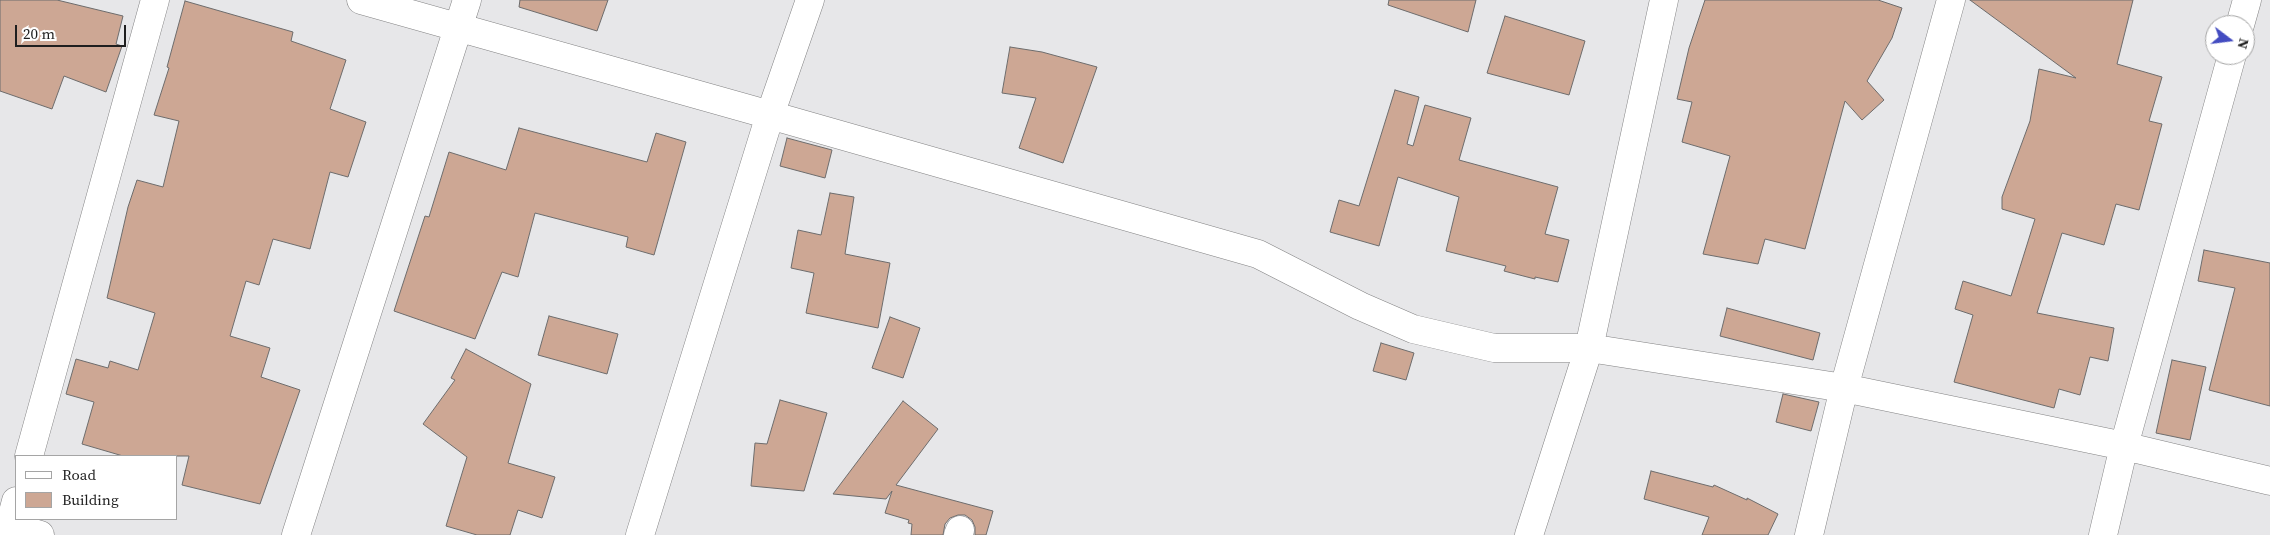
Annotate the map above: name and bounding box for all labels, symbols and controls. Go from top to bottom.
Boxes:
scale bar [18,15,129,47]
north arrow [2205,15,2255,65]
text: 20 m [23,23,55,44]
text: N [2233,36,2255,51]
legend [15,455,178,520]
text: Road [62,464,96,485]
text: Building [62,489,119,510]

